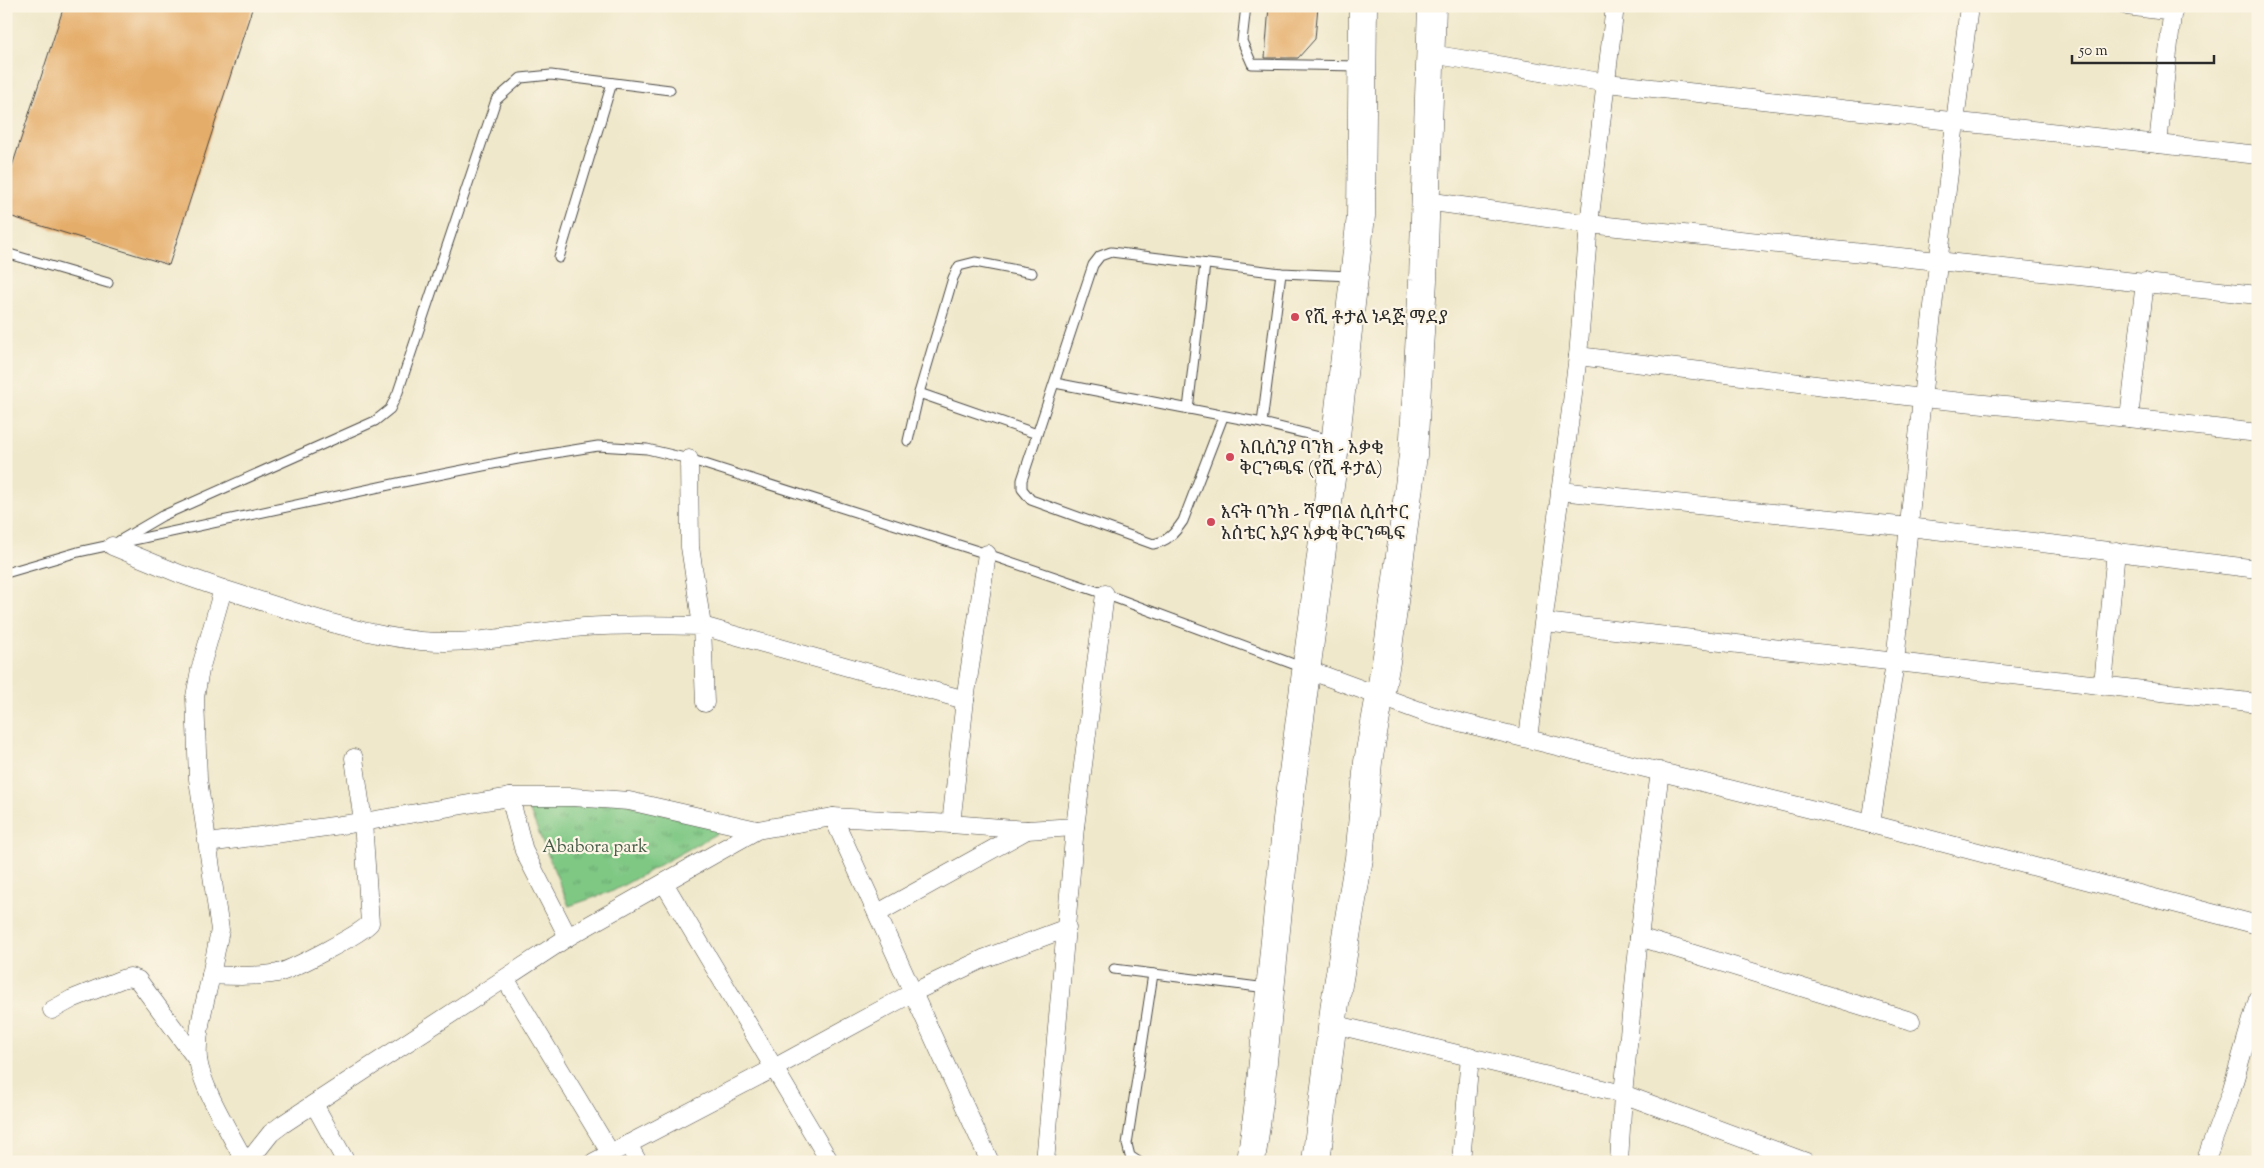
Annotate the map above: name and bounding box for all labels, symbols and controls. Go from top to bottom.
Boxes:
scale bar [2072,32,2214,64]
text: 50 m [2078,41,2108,62]
place label: የሺ ቶታል ነዳጅ ማደያ [1305,306,1448,332]
marker: የሺ ቶታል ነዳጅ ማደያ [1289,311,1301,323]
place label: አቢሲንያ ባንክ - አቃቂ ቅርንጫፍ (የሺ ቶታል) [1240,436,1383,483]
marker: አቢሲንያ ባንክ - አቃቂ ቅርንጫፍ (የሺ ቶታል) [1224,451,1236,463]
place label: እናት ባንክ - ሻምበል ሲስተር አስቴር አያና አቃቂ ቅርንጫፍ [1221,501,1409,548]
marker: እናት ባንክ - ሻምበል ሲስተር አስቴር አያና አቃቂ ቅርንጫፍ [1205,516,1217,528]
park label: Ababora park [542,835,648,861]

